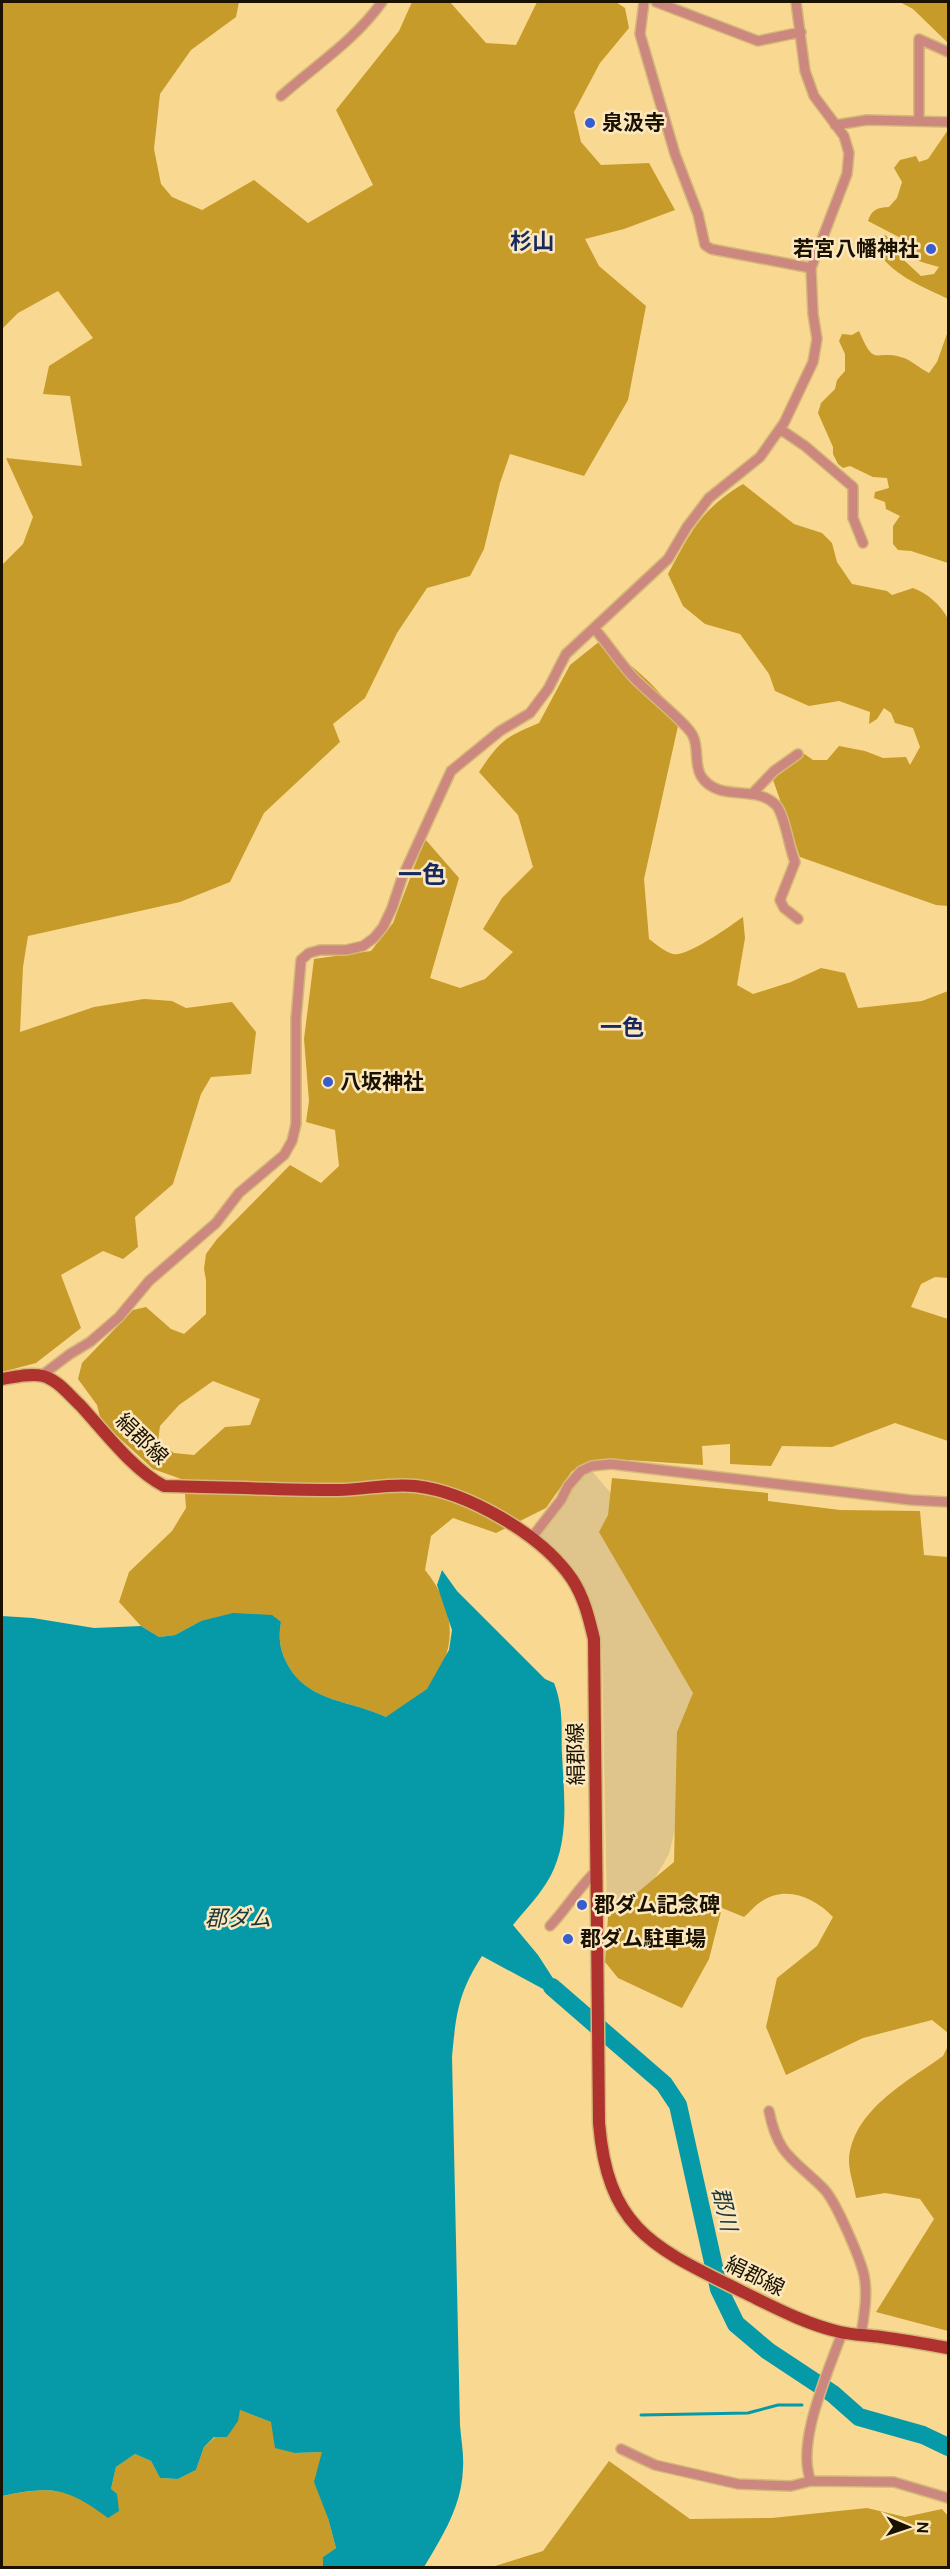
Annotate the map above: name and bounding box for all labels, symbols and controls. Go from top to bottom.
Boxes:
place label: 泉汲寺 [602,109,665,137]
marker: 泉汲寺 [583,116,597,130]
district label: 杉山 [510,227,554,256]
place label: 若宮八幡神社 [793,235,919,263]
marker: 若宮八幡神社 [924,242,938,256]
district label: 一色 [398,859,446,890]
district label: 一色 [600,1013,644,1042]
place label: 八坂神社 [340,1068,424,1096]
marker: 八坂神社 [321,1075,335,1089]
street label: 絹郡線 [110,1407,174,1471]
street label: 絹郡線 [561,1722,591,1786]
place label: 郡ダム記念碑 [594,1891,720,1919]
marker: 郡ダム記念碑 [575,1898,589,1912]
water label: 郡ダム [205,1904,271,1933]
place label: 郡ダム駐車場 [580,1925,706,1953]
marker: 郡ダム駐車場 [561,1932,575,1946]
water label: 郡川 [705,2184,744,2236]
street label: 絹郡線 [721,2250,789,2302]
north arrow [878,2497,938,2557]
text: N [912,2521,933,2534]

